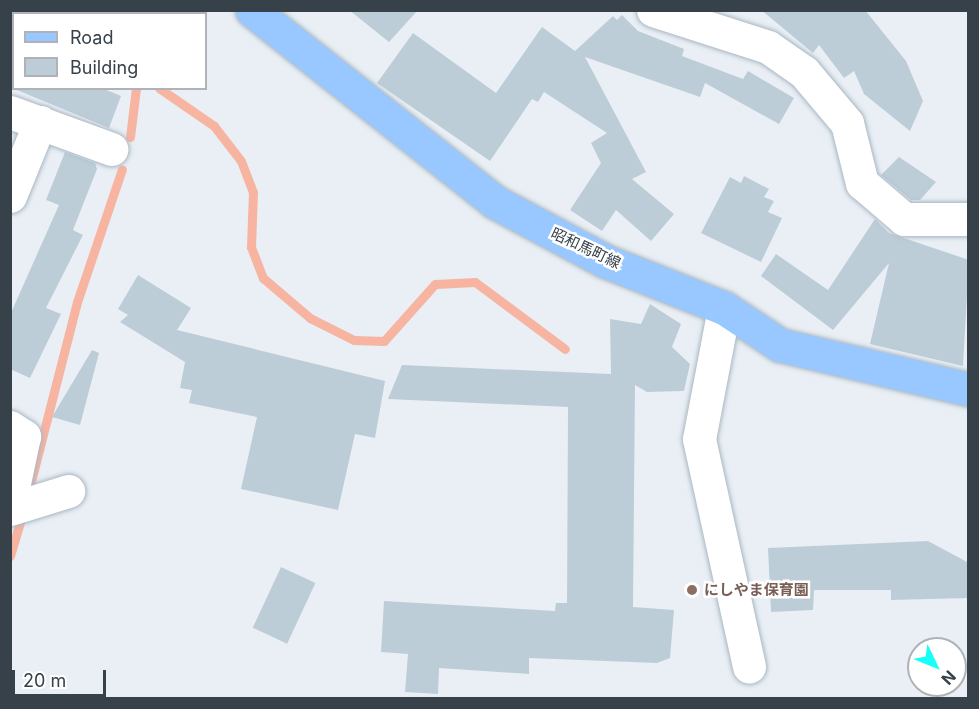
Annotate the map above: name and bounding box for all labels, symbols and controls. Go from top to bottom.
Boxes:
legend [12,12,207,90]
text: Road [70,27,113,48]
text: Building [70,57,138,78]
street label: 昭和馬町線 [548,224,624,272]
place label: にしやま保育園 [704,581,809,599]
marker: にしやま保育園 [685,583,699,597]
north arrow [907,637,967,697]
scale bar [15,658,110,696]
text: N [937,667,960,689]
text: 20 m [23,670,66,691]

